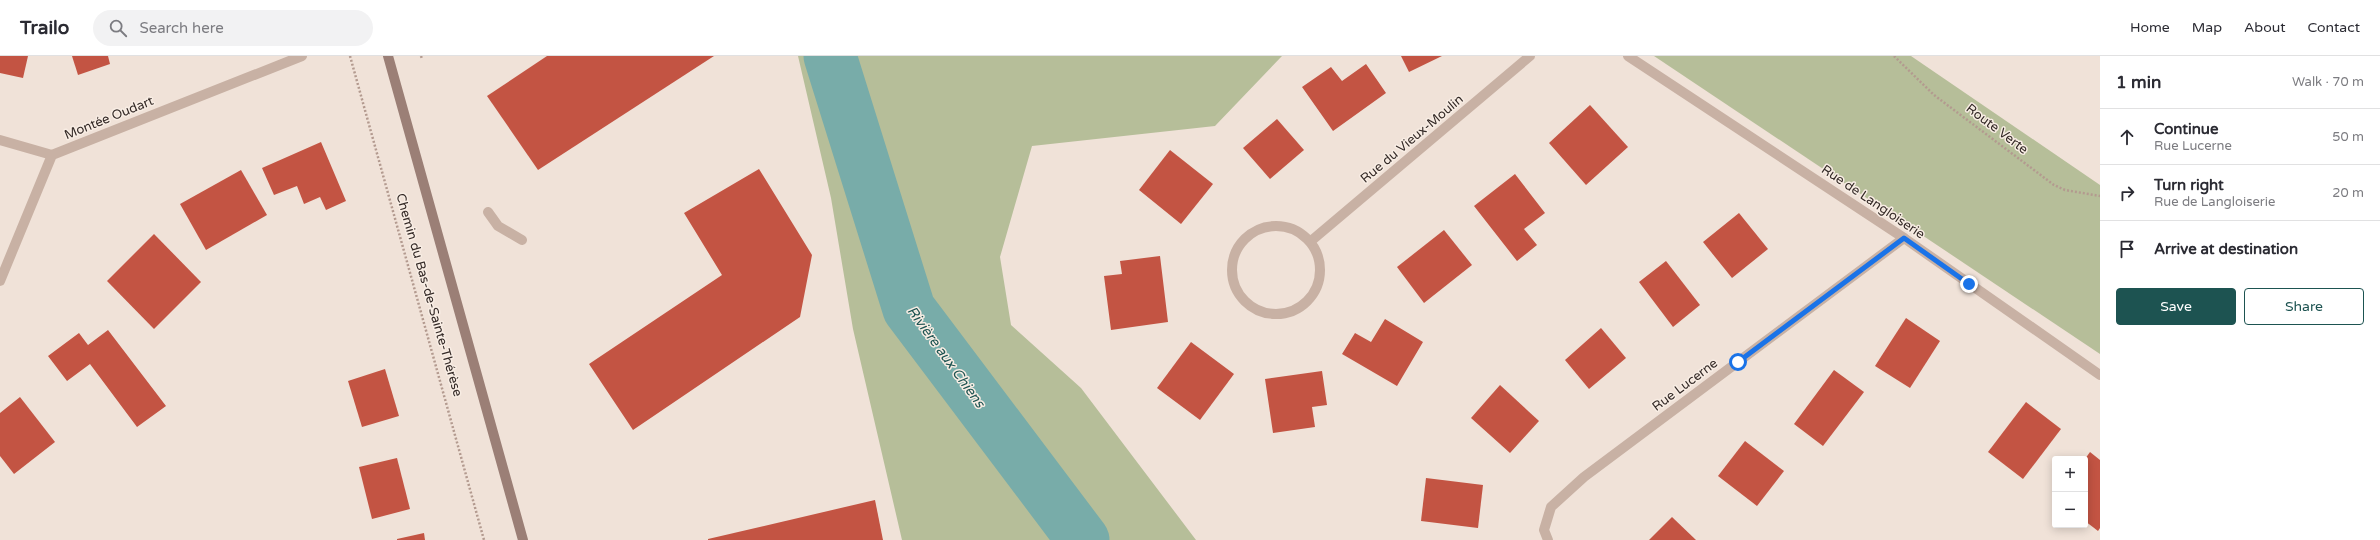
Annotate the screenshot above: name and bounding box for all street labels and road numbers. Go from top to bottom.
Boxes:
street label: Rue du Vieux-Moulin [1357,91,1467,187]
street label: Montée Oudart [62,93,156,143]
street label: Route Verte [1963,100,2031,158]
street label: Rue de Langloiserie [1818,161,1928,243]
street label: Chemin du Bas-de-Sainte-Thérèse [392,192,466,398]
street label: Rue Lucerne [1649,355,1721,415]

